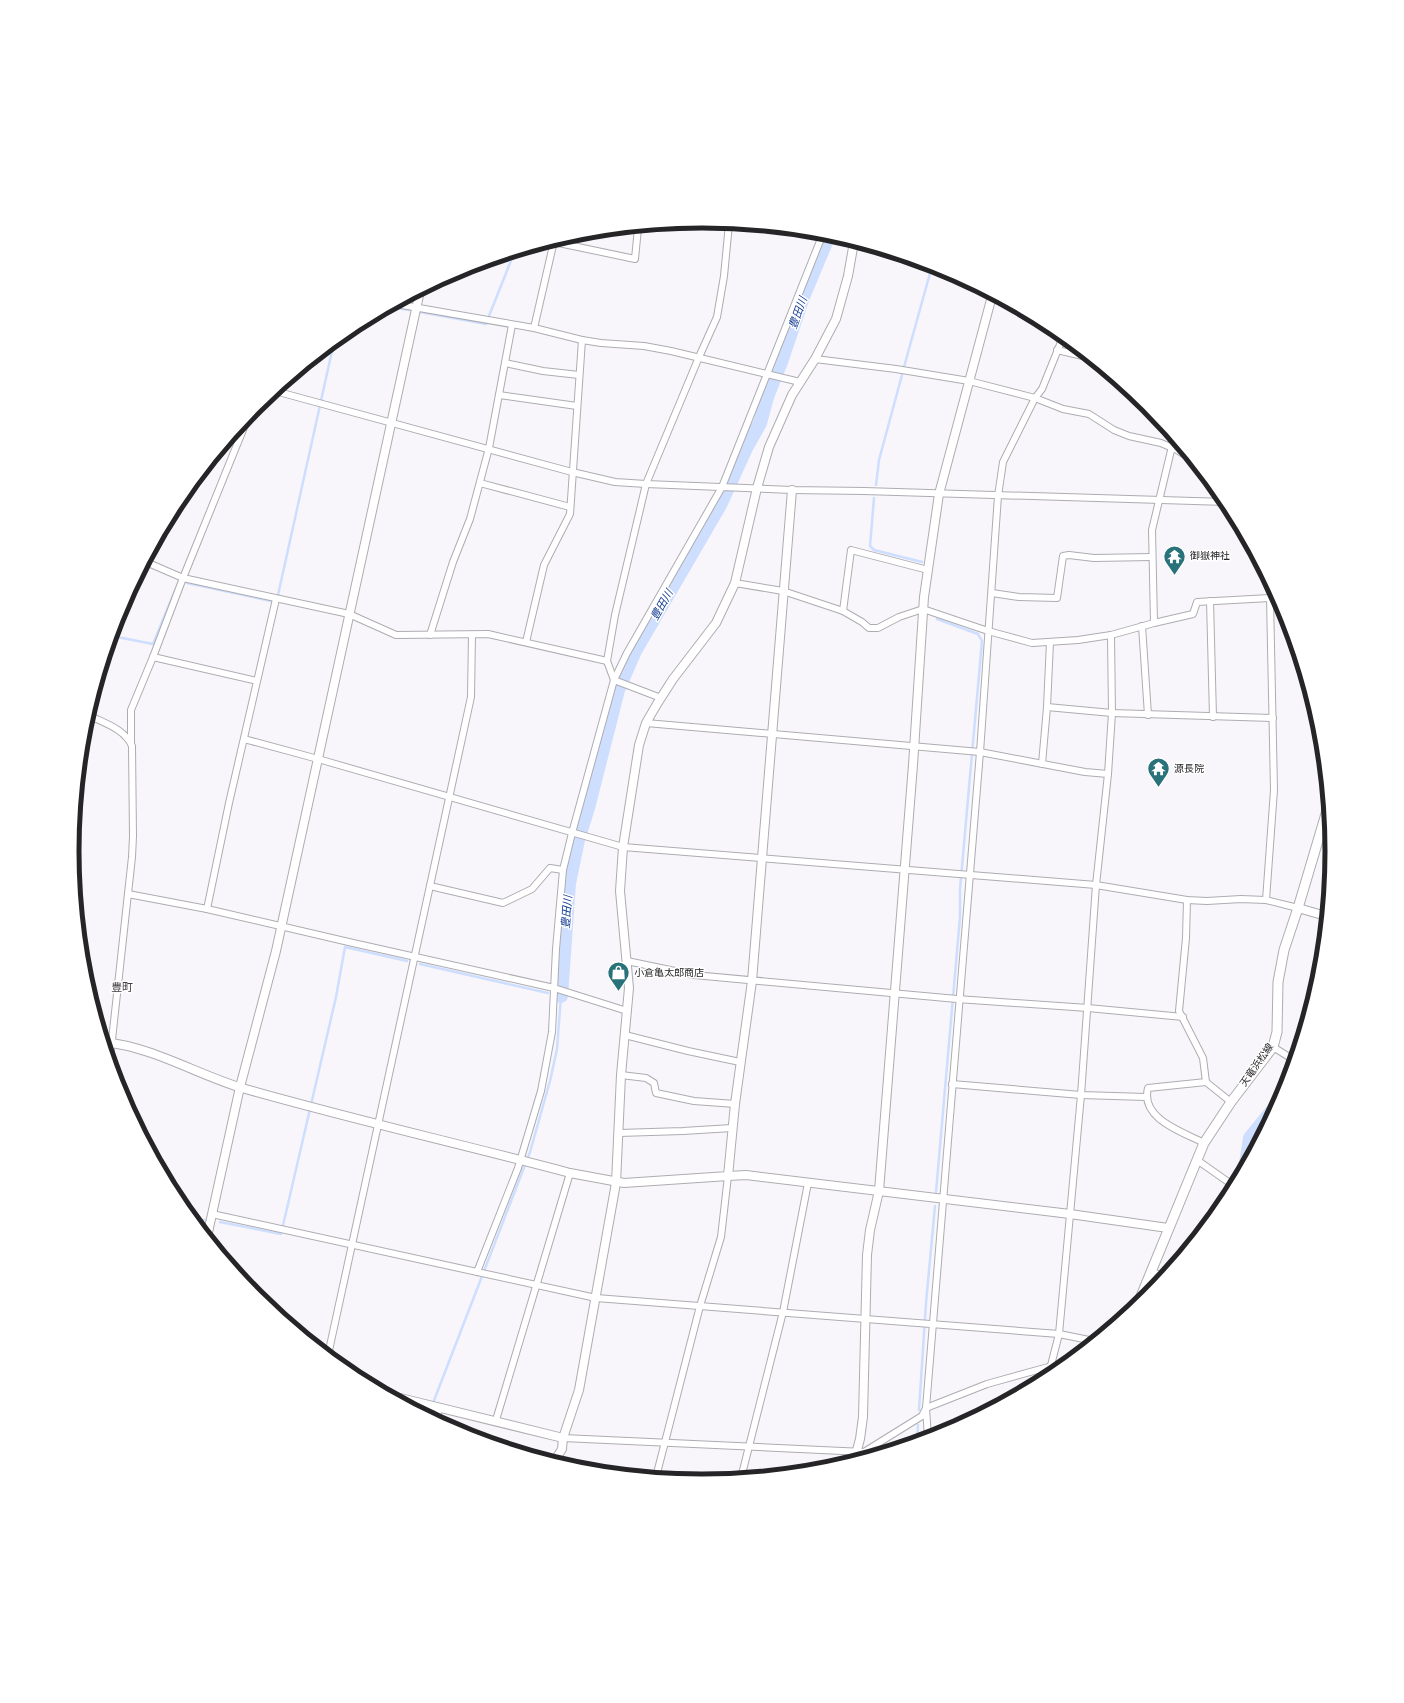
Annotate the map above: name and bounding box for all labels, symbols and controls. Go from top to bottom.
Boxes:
water label: 豊田川 [785,294,811,331]
temple icon: 御嶽神社 [1162,543,1188,576]
place label: 御嶽神社 [1190,549,1230,563]
water label: 豊田川 [647,586,677,623]
temple icon: 源長院 [1145,756,1171,789]
place label: 源長院 [1174,762,1204,776]
water label: 豊田川 [558,894,576,929]
shop icon: 小倉亀太郎商店 [605,960,631,993]
place label: 小倉亀太郎商店 [634,966,704,980]
district label: 豊町 [111,980,133,995]
street label: 天竜浜松線 [1237,1041,1277,1089]

